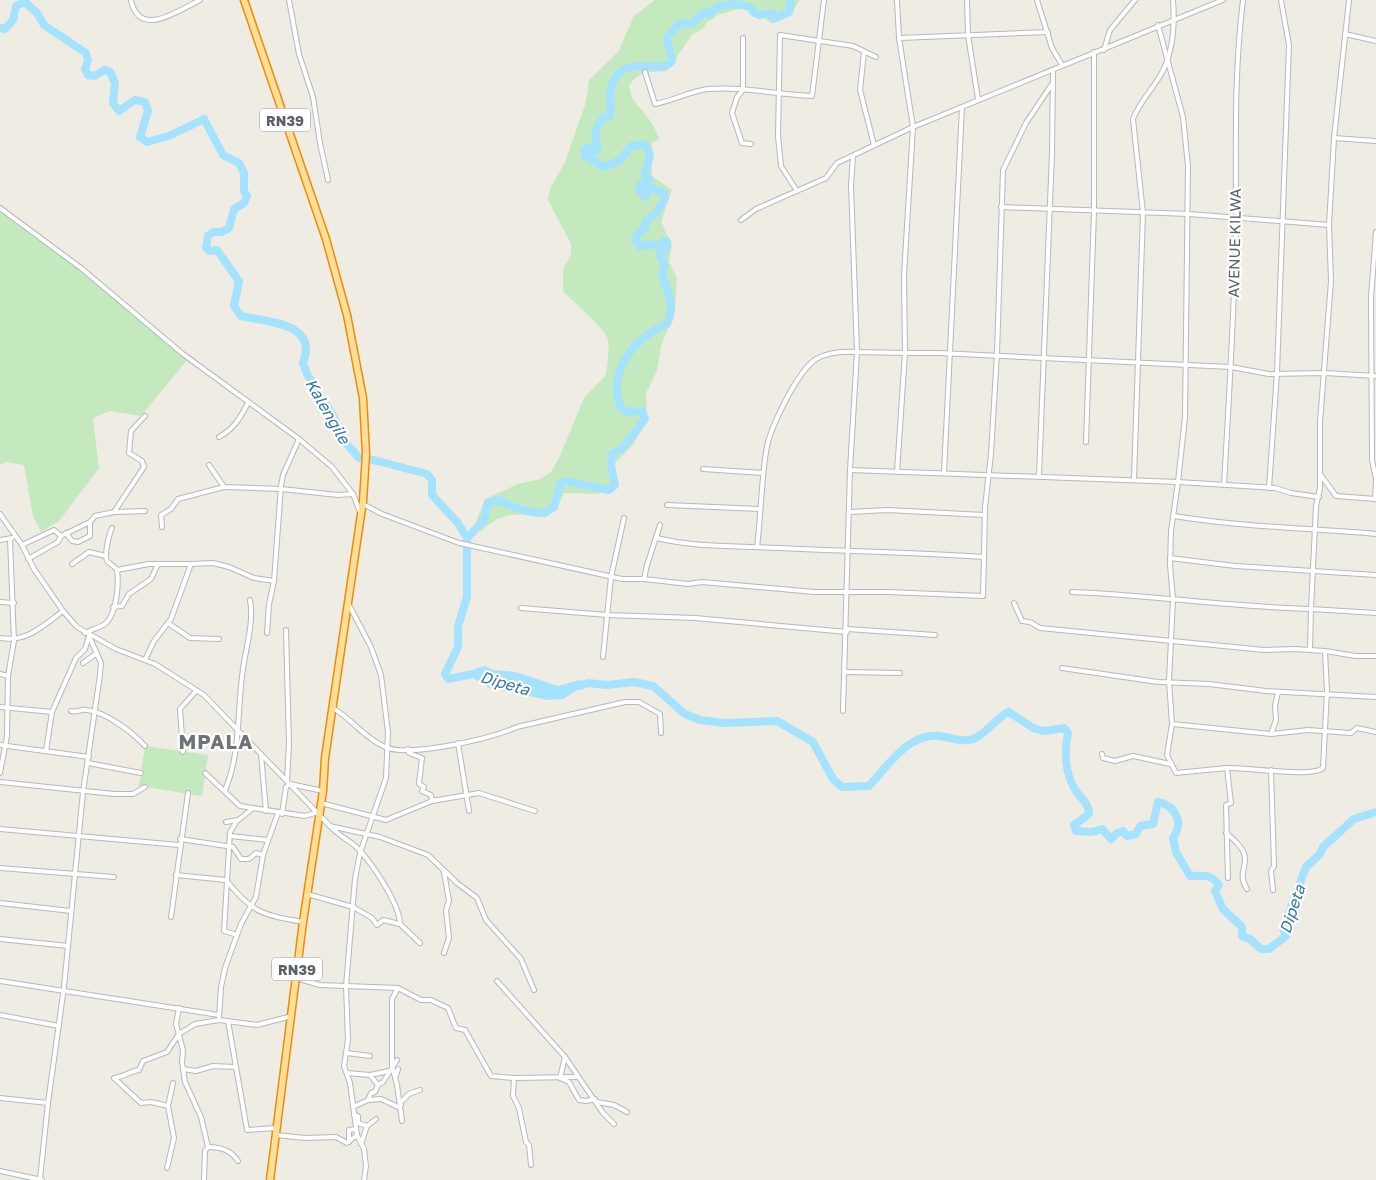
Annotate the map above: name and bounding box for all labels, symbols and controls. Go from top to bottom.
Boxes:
road number: RN39 [260,108,310,132]
street label: AVENUE KILWA [1224,188,1244,298]
water label: Kalengile [301,375,356,449]
water label: Dipeta [478,666,533,700]
district label: MPALA [178,729,254,753]
water label: Dipeta [1275,881,1310,936]
road number: RN39 [272,958,322,981]

